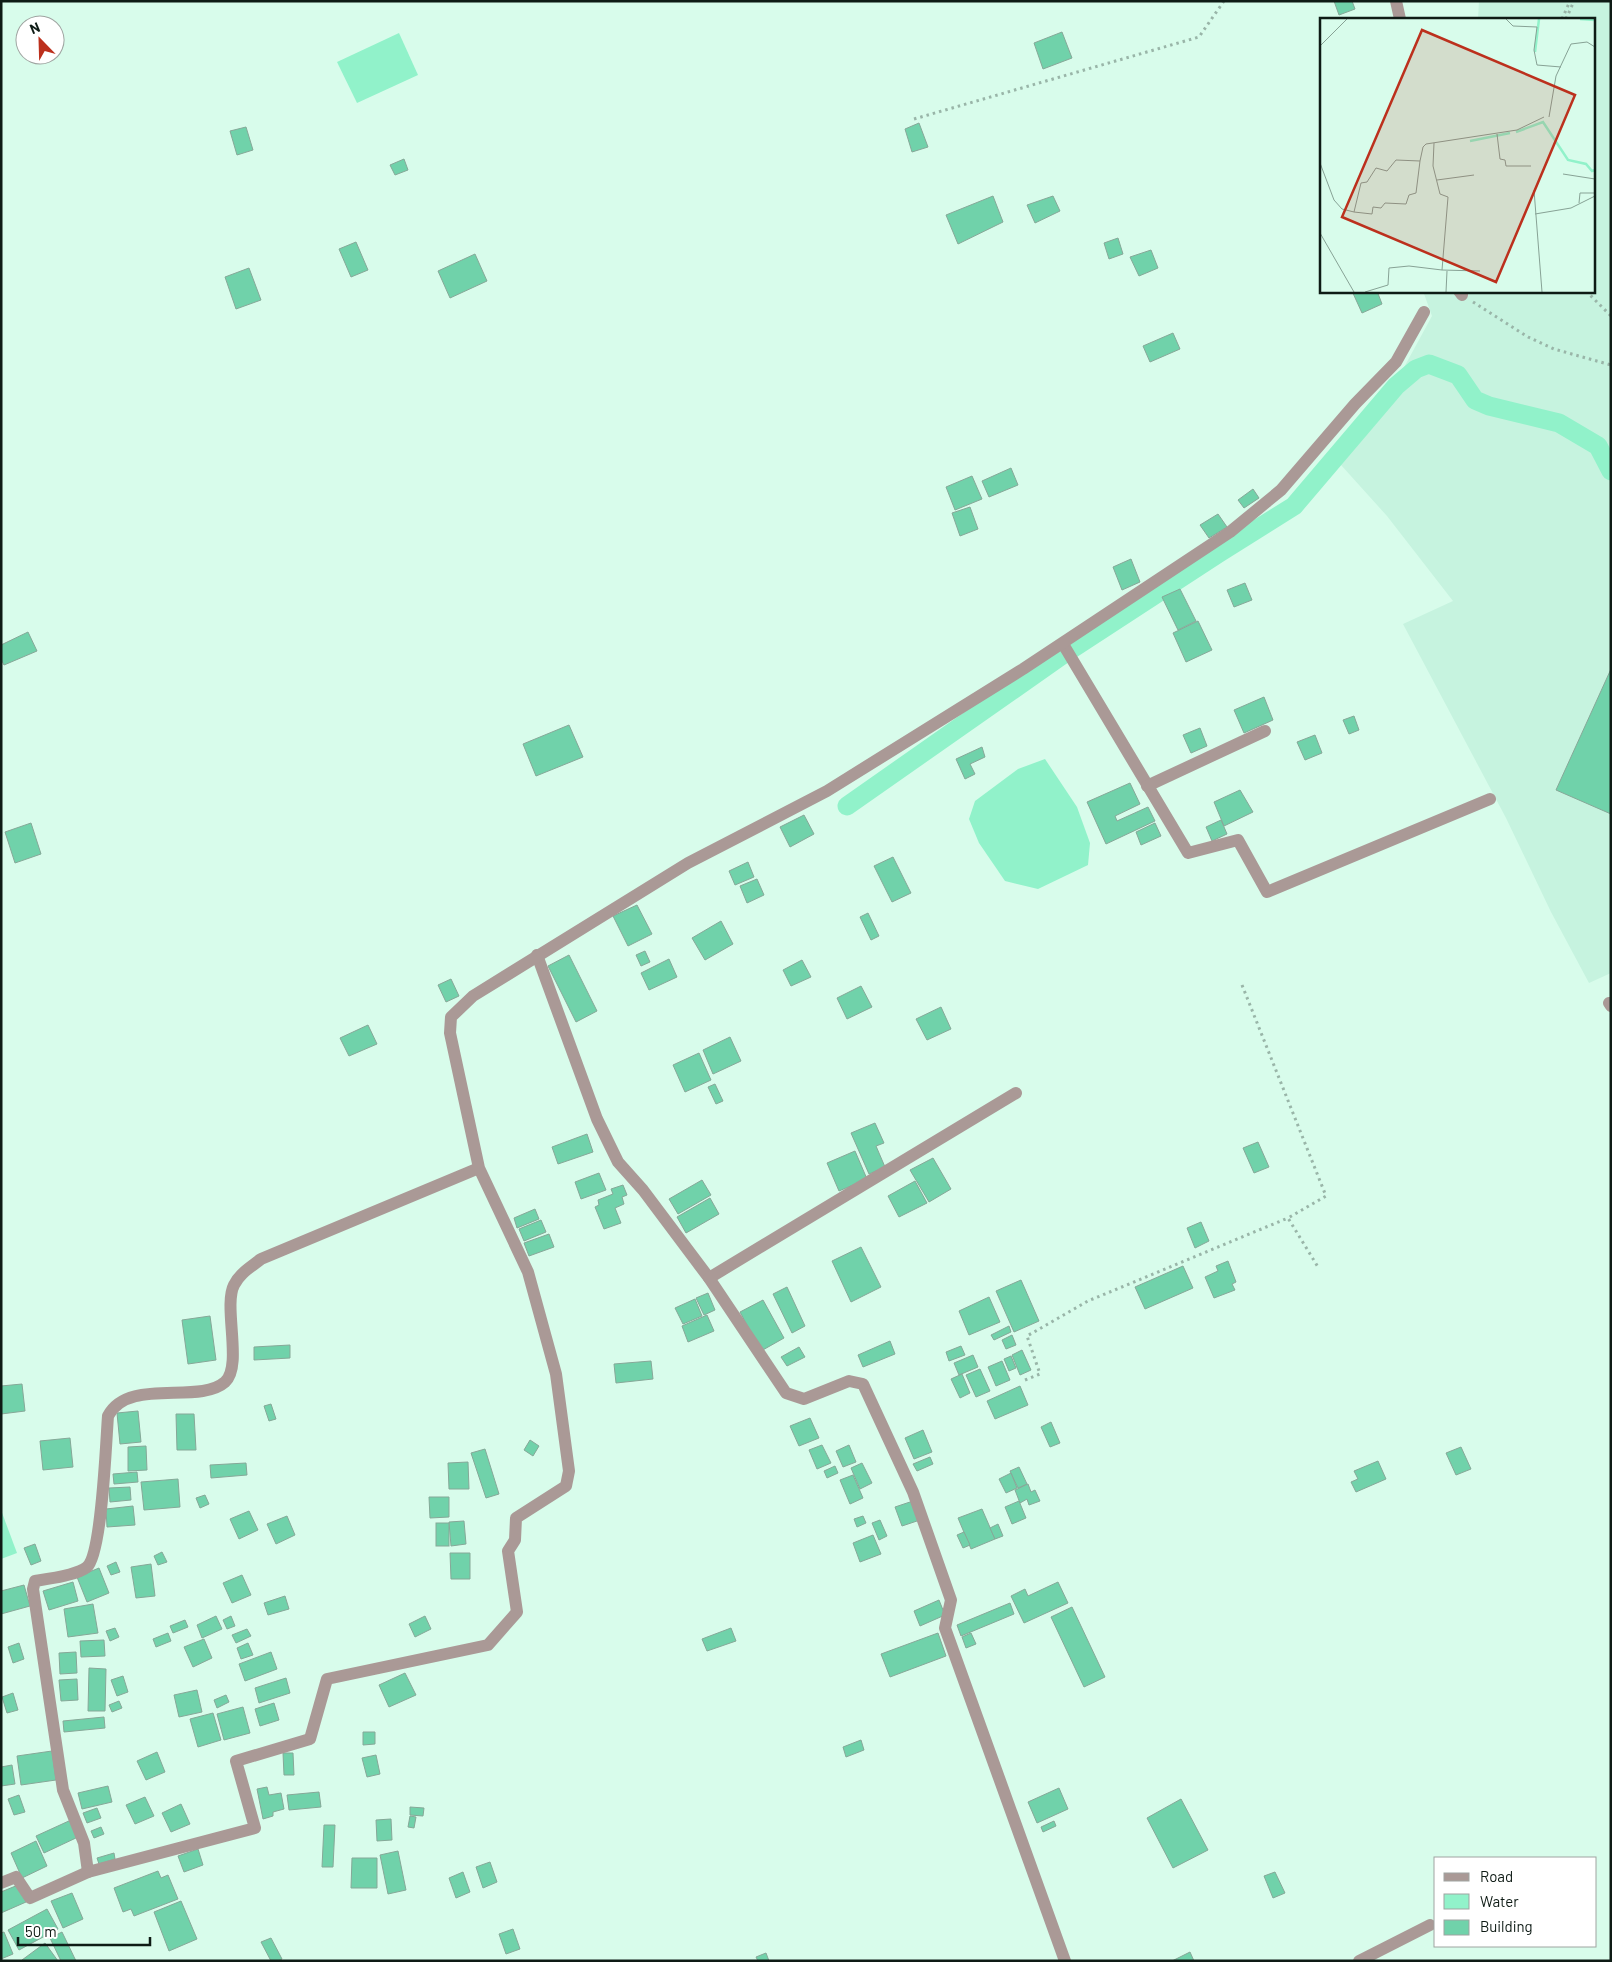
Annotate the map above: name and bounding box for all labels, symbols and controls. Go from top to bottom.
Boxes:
north arrow [15,15,65,65]
text: N [27,18,42,37]
inset map [1320,18,1594,292]
legend [1434,1857,1597,1947]
text: Road [1480,1867,1513,1885]
text: Water [1480,1892,1519,1910]
scale bar [18,1914,150,1946]
text: Building [1480,1917,1533,1935]
text: 50 m [25,1922,57,1940]

